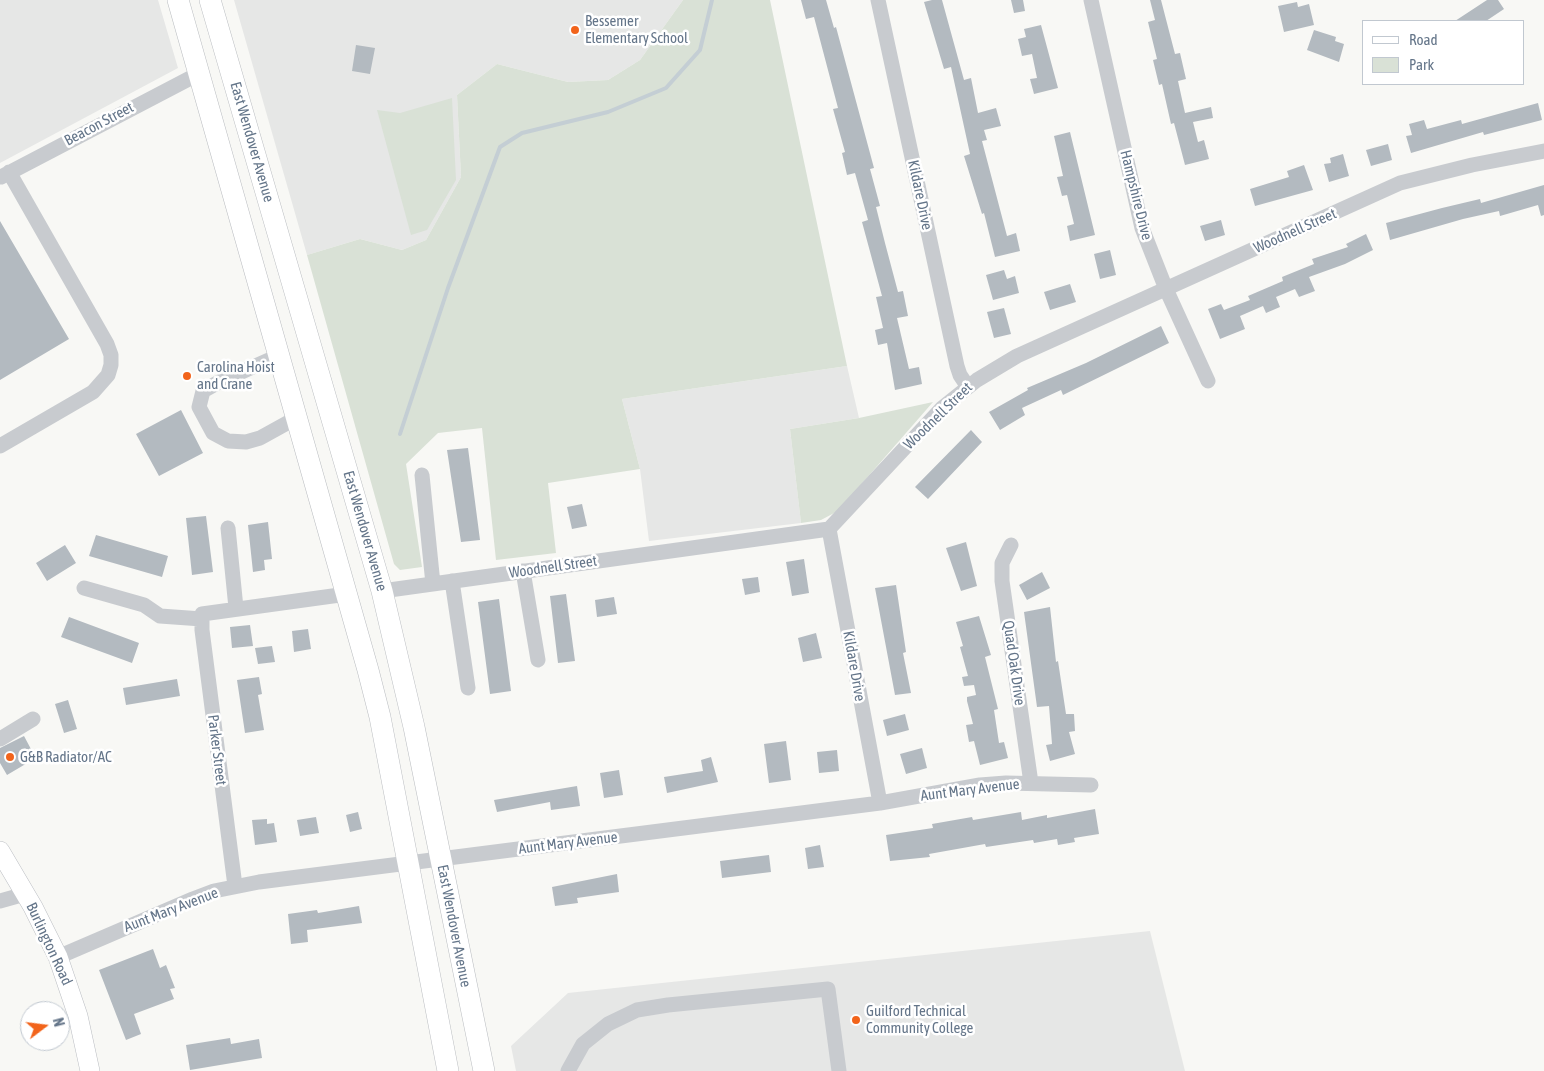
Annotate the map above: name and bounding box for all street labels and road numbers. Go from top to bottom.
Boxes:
street label: East Wendover Avenue [226,80,278,204]
street label: Beacon Street [61,98,137,150]
street label: Hampshire Drive [1116,148,1156,242]
street label: Kildare Drive [904,158,936,232]
street label: Woodnell Street [1251,205,1339,257]
street label: Woodnell Street [900,379,976,453]
street label: East Wendover Avenue [339,469,391,593]
street label: Woodnell Street [508,552,598,582]
street label: Quad Oak Drive [999,619,1029,707]
street label: Kildare Drive [839,629,869,703]
street label: Parker Street [204,714,230,786]
street label: Aunt Mary Avenue [920,775,1020,805]
street label: Aunt Mary Avenue [518,828,618,858]
street label: East Wendover Avenue [433,863,475,989]
street label: Aunt Mary Avenue [121,884,221,936]
street label: Burlington Road [22,900,76,988]

